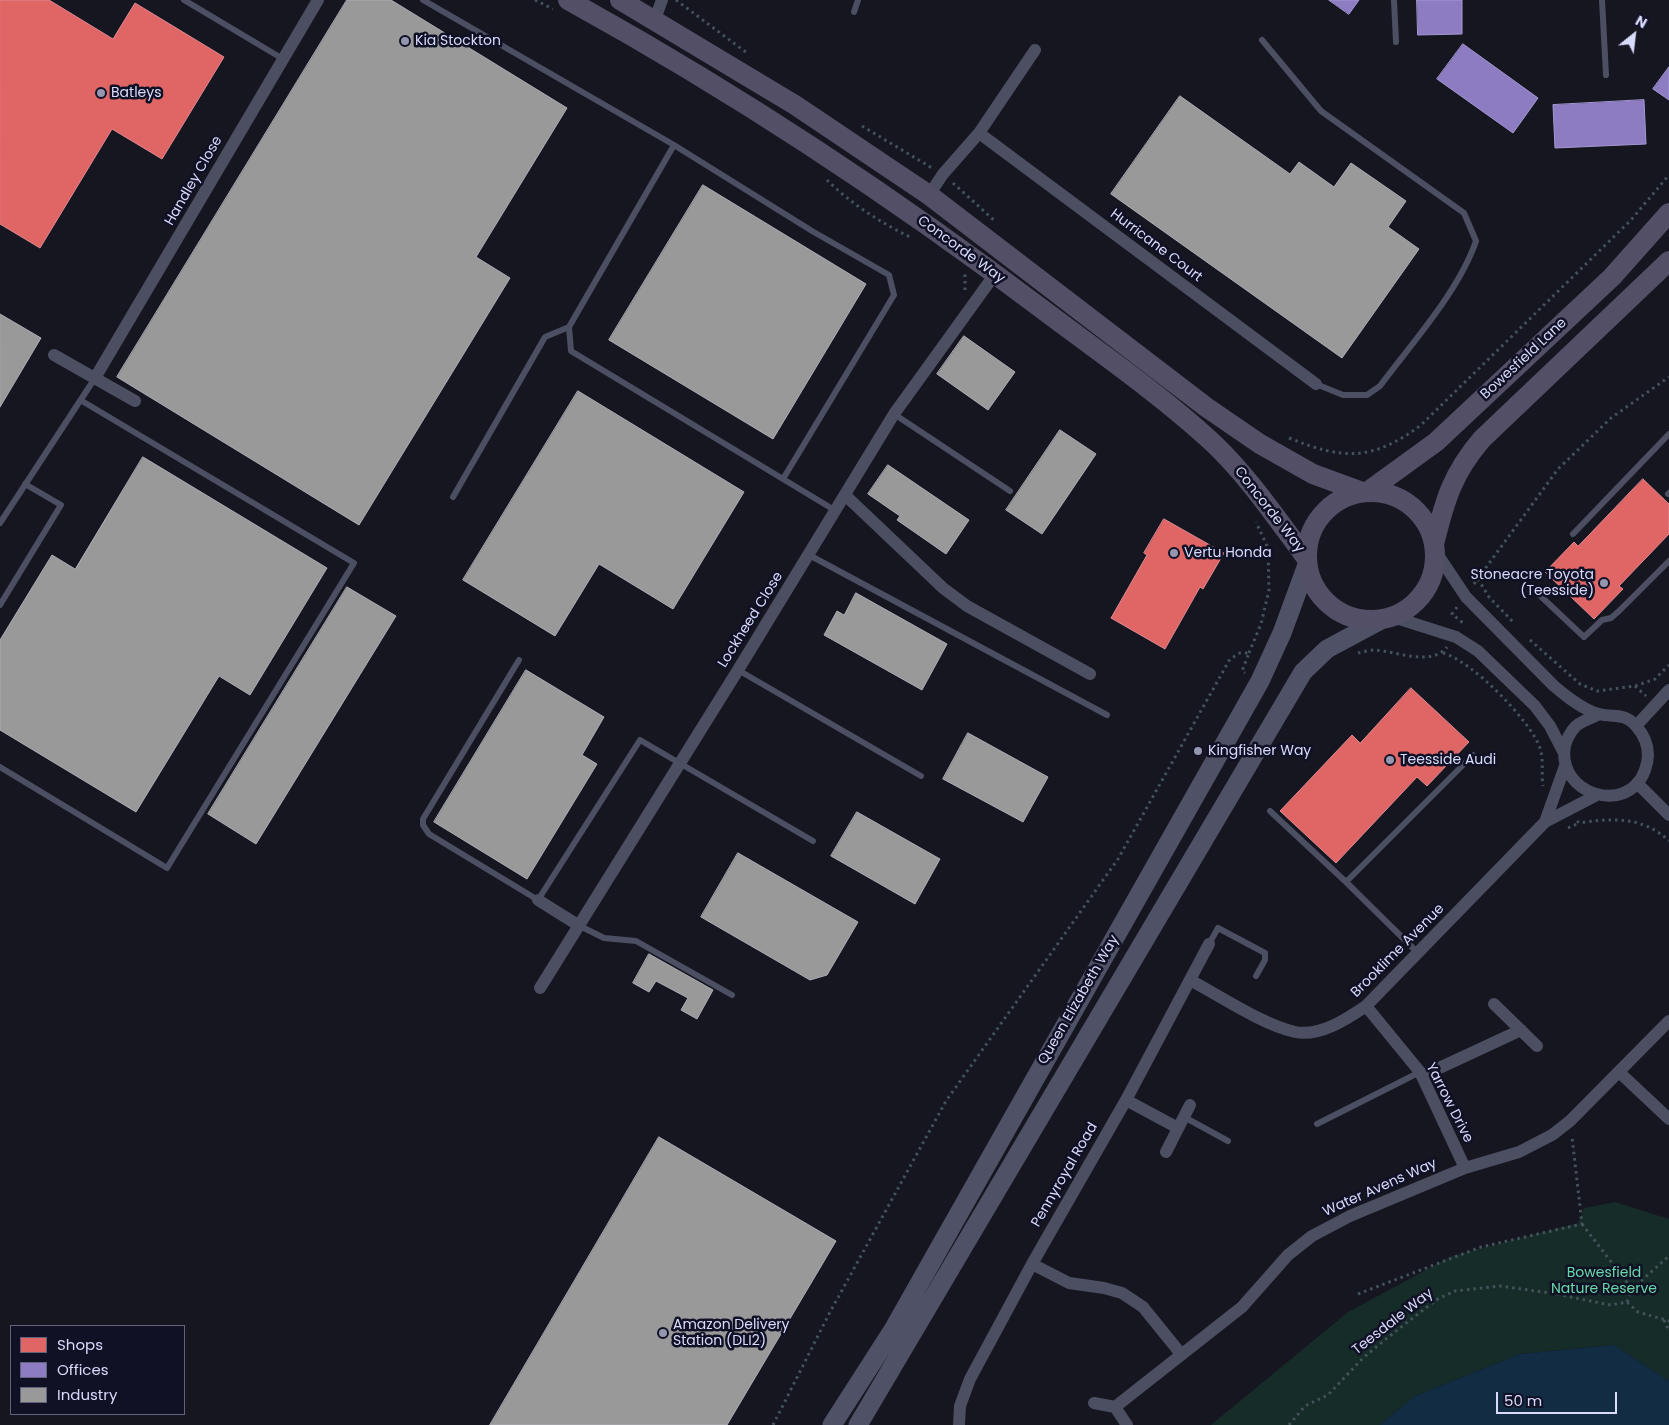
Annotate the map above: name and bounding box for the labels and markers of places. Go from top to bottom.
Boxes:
place label: Kia Stockton [415,33,501,49]
marker: Kia Stockton [399,35,411,47]
place label: Batleys [111,85,161,101]
marker: Batleys [95,87,107,99]
place label: Vertu Honda [1184,545,1272,561]
marker: Vertu Honda [1168,547,1180,559]
place label: Stoneacre Toyota (Teesside) [1471,567,1594,600]
marker: Stoneacre Toyota (Teesside) [1598,577,1610,589]
place label: Kingfisher Way [1208,743,1311,759]
marker: Kingfisher Way [1192,745,1204,757]
place label: Teesside Audi [1400,752,1496,768]
marker: Teesside Audi [1384,754,1396,766]
place label: Amazon Delivery Station (DLI2) [673,1317,789,1350]
marker: Amazon Delivery Station (DLI2) [657,1327,669,1339]

